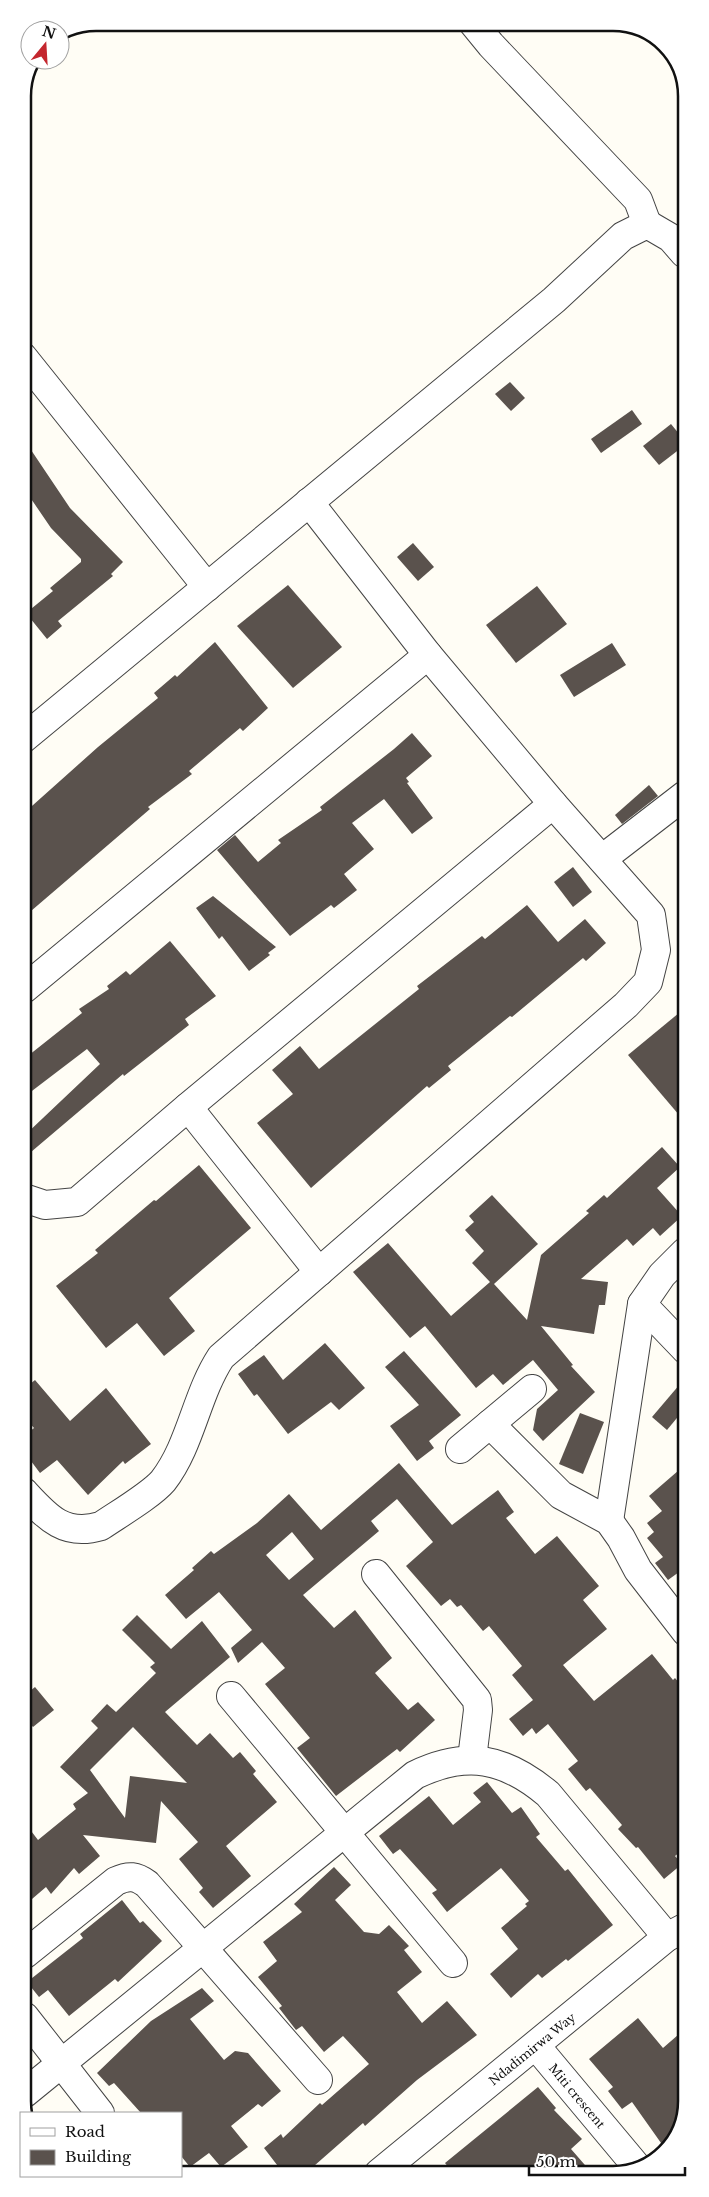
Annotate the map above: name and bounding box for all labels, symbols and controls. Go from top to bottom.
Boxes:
north arrow [20,20,70,70]
text: N [40,22,58,43]
street label: Ndadimirwa Way [486,2009,578,2088]
street label: Miti crescent [546,2061,609,2132]
legend [20,2112,182,2177]
text: Road [65,2122,105,2141]
scale bar [529,2144,685,2176]
text: Building [65,2147,132,2166]
text: 50 m [536,2152,576,2171]

